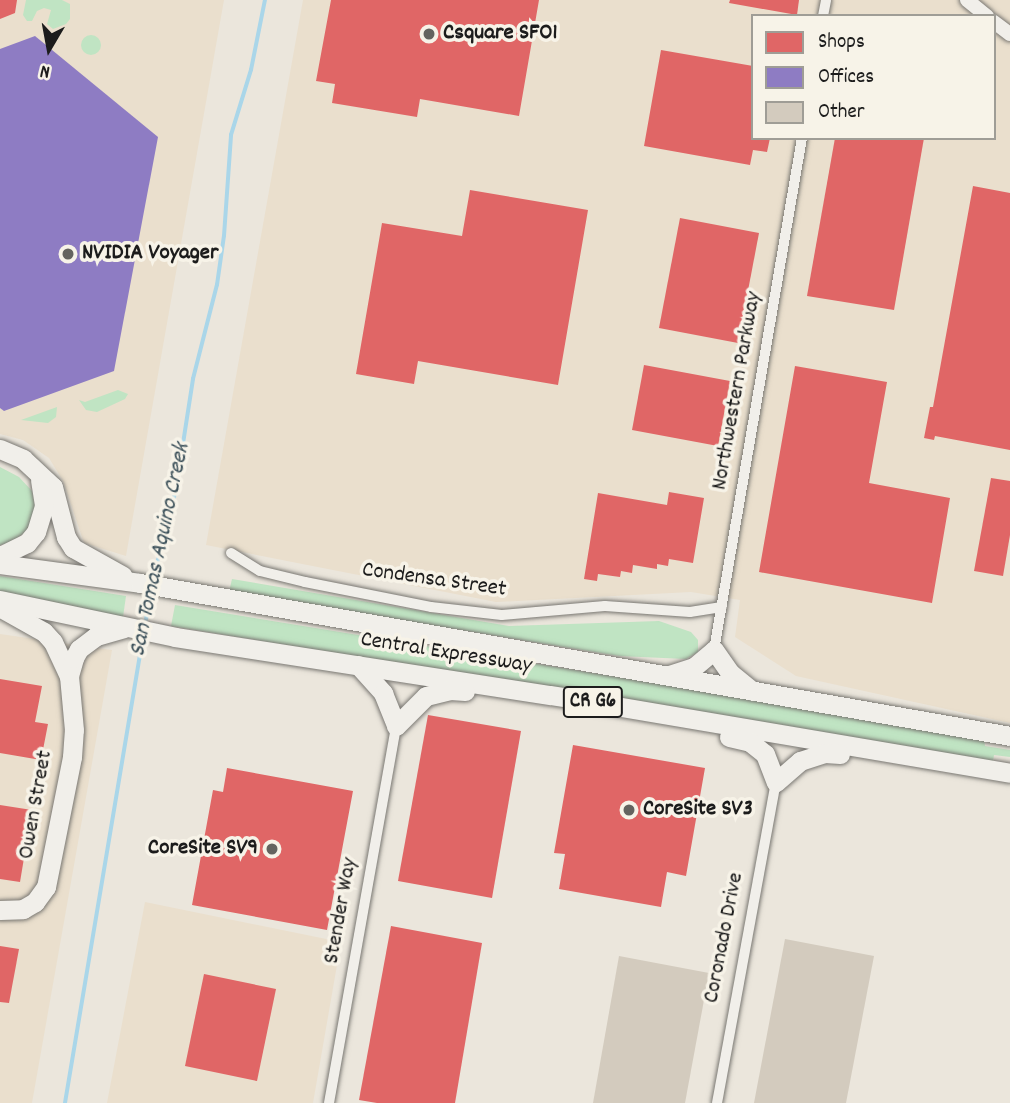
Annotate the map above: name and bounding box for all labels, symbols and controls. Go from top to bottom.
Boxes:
north arrow [14,14,84,84]
legend [751,14,996,140]
place label: Csquare SFO1 [443,20,558,48]
marker: Csquare SFO1 [421,26,437,42]
text: Shops [818,28,865,58]
text: N [38,56,52,84]
text: Offices [818,63,874,93]
text: Other [818,98,864,128]
place label: NVIDIA Voyager [82,240,219,268]
marker: NVIDIA Voyager [60,246,76,262]
street label: Northwestern Parkway [707,290,769,492]
water label: San Tomas Aquino Creek [124,441,198,659]
street label: Condensa Street [360,557,508,605]
street label: Central Expressway [358,627,534,681]
road number: CR G6 [562,684,624,720]
street label: Owen Street [14,748,60,862]
place label: CoreSite SV3 [643,796,753,824]
marker: CoreSite SV3 [621,802,637,818]
place label: CoreSite SV9 [148,835,258,863]
marker: CoreSite SV9 [264,841,280,857]
street label: Stender Way [319,856,365,966]
street label: Coronado Drive [699,870,751,1006]

